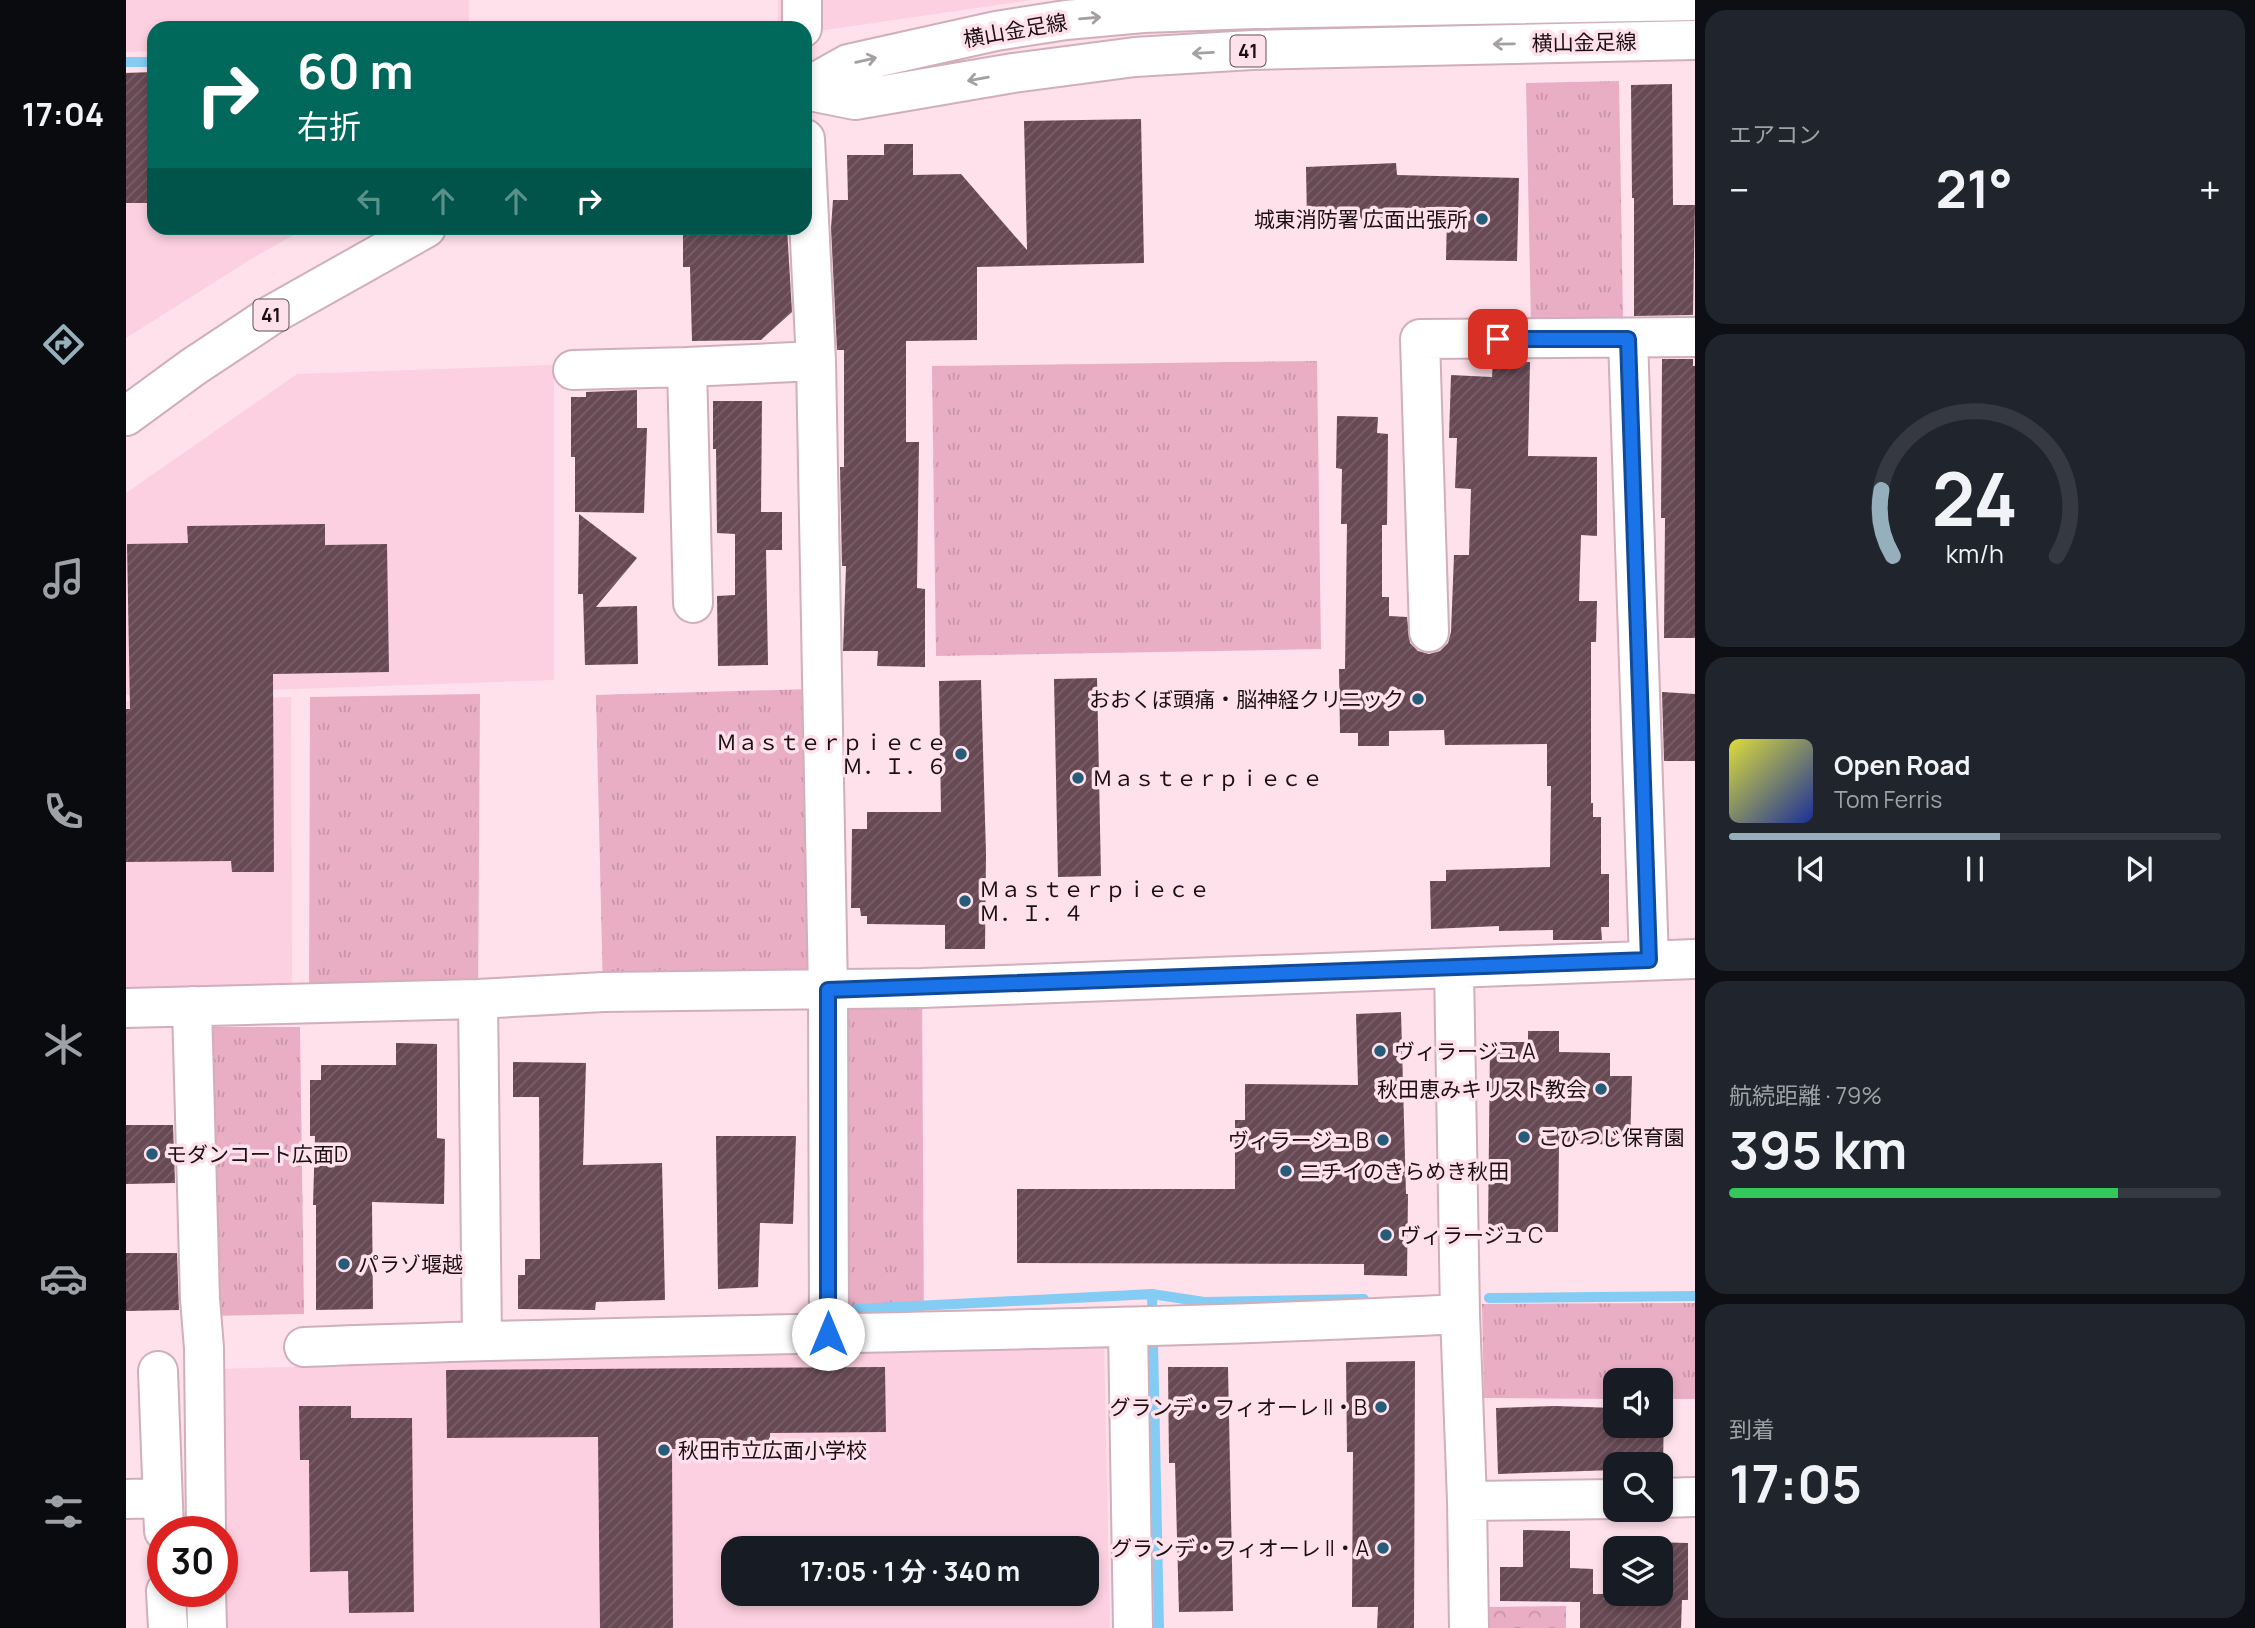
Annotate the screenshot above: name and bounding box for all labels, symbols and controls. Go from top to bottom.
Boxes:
street label: 横山金足線 [961,7,1069,53]
one-way arrow [1078,11,1101,24]
street label: 横山金足線 [1531,27,1637,57]
road number: 41 [1230,36,1266,66]
text: 60 m [297,37,414,104]
one-way arrow [1493,38,1516,51]
one-way arrow [1192,47,1215,60]
icon: right [182,49,273,140]
one-way arrow [854,53,877,66]
one-way arrow [967,73,990,86]
text: 17:04 [22,92,104,136]
text: 右折 [297,104,361,148]
text: エアコン [1729,118,1821,150]
text: 21° [1936,153,2013,224]
text: − [1729,163,1750,215]
text: + [2199,163,2221,215]
icon: left [351,182,389,220]
icon: ahead [424,182,462,220]
icon: ahead [497,182,535,220]
icon: right [570,182,608,220]
place label: 城東消防署 広面出張所 [1254,205,1468,233]
marker: 城東消防署 広面出張所 [1474,211,1490,227]
road number: 41 [254,300,288,330]
pin [1468,309,1528,369]
icon: directions [39,320,88,369]
icon: arrive [1479,320,1517,358]
text: 24 [1932,449,2018,549]
text: km/h [1946,536,2004,571]
icon: music [39,554,88,603]
place label: おおくぼ頭痛・脳神経クリニック [1089,685,1404,713]
marker: おおくぼ頭痛・脳神経クリニック [1410,691,1426,707]
place label: Ｍａｓｔｅｒｐｉｅｃｅ Ｍ．Ｉ．６ [716,728,947,780]
marker: Ｍａｓｔｅｒｐｉｅｃｅ Ｍ．Ｉ．６ [953,746,969,762]
text: Open Road [1834,747,1970,783]
place label: Ｍａｓｔｅｒｐｉｅｃｅ [1092,764,1323,792]
marker: Ｍａｓｔｅｒｐｉｅｃｅ [1070,770,1086,786]
text: Tom Ferris [1834,783,1942,815]
icon: phone [39,787,88,836]
icon: previous [1792,850,1830,888]
icon: pause [1956,850,1994,888]
icon: next [2120,850,2158,888]
place label: Ｍａｓｔｅｒｐｉｅｃｅ Ｍ．Ｉ．４ [979,875,1210,927]
marker: Ｍａｓｔｅｒｐｉｅｃｅ Ｍ．Ｉ．４ [957,893,973,909]
icon: climate [39,1020,88,1069]
place label: ヴィラージュ A [1394,1037,1536,1065]
marker: ヴィラージュ A [1372,1043,1388,1059]
place label: 秋田恵みキリスト教会 [1377,1075,1587,1103]
text: 航続距離 · 79% [1729,1079,1882,1111]
marker: 秋田恵みキリスト教会 [1593,1081,1609,1097]
text: 395 km [1729,1114,1907,1185]
place label: こひつじ保育園 [1538,1123,1685,1151]
place label: ヴィラージュ B [1228,1126,1369,1154]
marker: こひつじ保育園 [1516,1129,1532,1145]
marker: ヴィラージュ B [1375,1132,1391,1148]
place label: モダンコート広面D [166,1140,348,1168]
marker: モダンコート広面D [144,1146,160,1162]
place label: ニチイのきらめき秋田 [1300,1157,1509,1185]
marker: ニチイのきらめき秋田 [1278,1163,1294,1179]
place label: ヴィラージュ C [1400,1221,1543,1249]
marker: ヴィラージュ C [1378,1227,1394,1243]
place label: パラゾ堰越 [358,1250,463,1278]
icon: car [39,1254,88,1303]
marker: パラゾ堰越 [336,1256,352,1272]
position arrow [791,1297,865,1371]
map controls [1603,1368,1673,1606]
button: sound [1603,1368,1673,1438]
place label: グランデ・フィオーレ II・B [1110,1393,1367,1421]
marker: グランデ・フィオーレ II・B [1373,1399,1389,1415]
text: 到着 [1729,1413,1775,1445]
place label: 秋田市立広面小学校 [678,1436,867,1464]
marker: 秋田市立広面小学校 [656,1442,672,1458]
text: 17:05 [1729,1448,1862,1519]
button: search [1603,1452,1673,1522]
icon: filters [39,1487,88,1536]
speed limit sign: 30 [147,1516,238,1607]
place label: グランデ・フィオーレ II・A [1111,1534,1369,1562]
button: layers [1603,1536,1673,1606]
marker: グランデ・フィオーレ II・A [1375,1540,1391,1556]
text: 17:05 · 1 分 · 340 m [800,1553,1020,1589]

